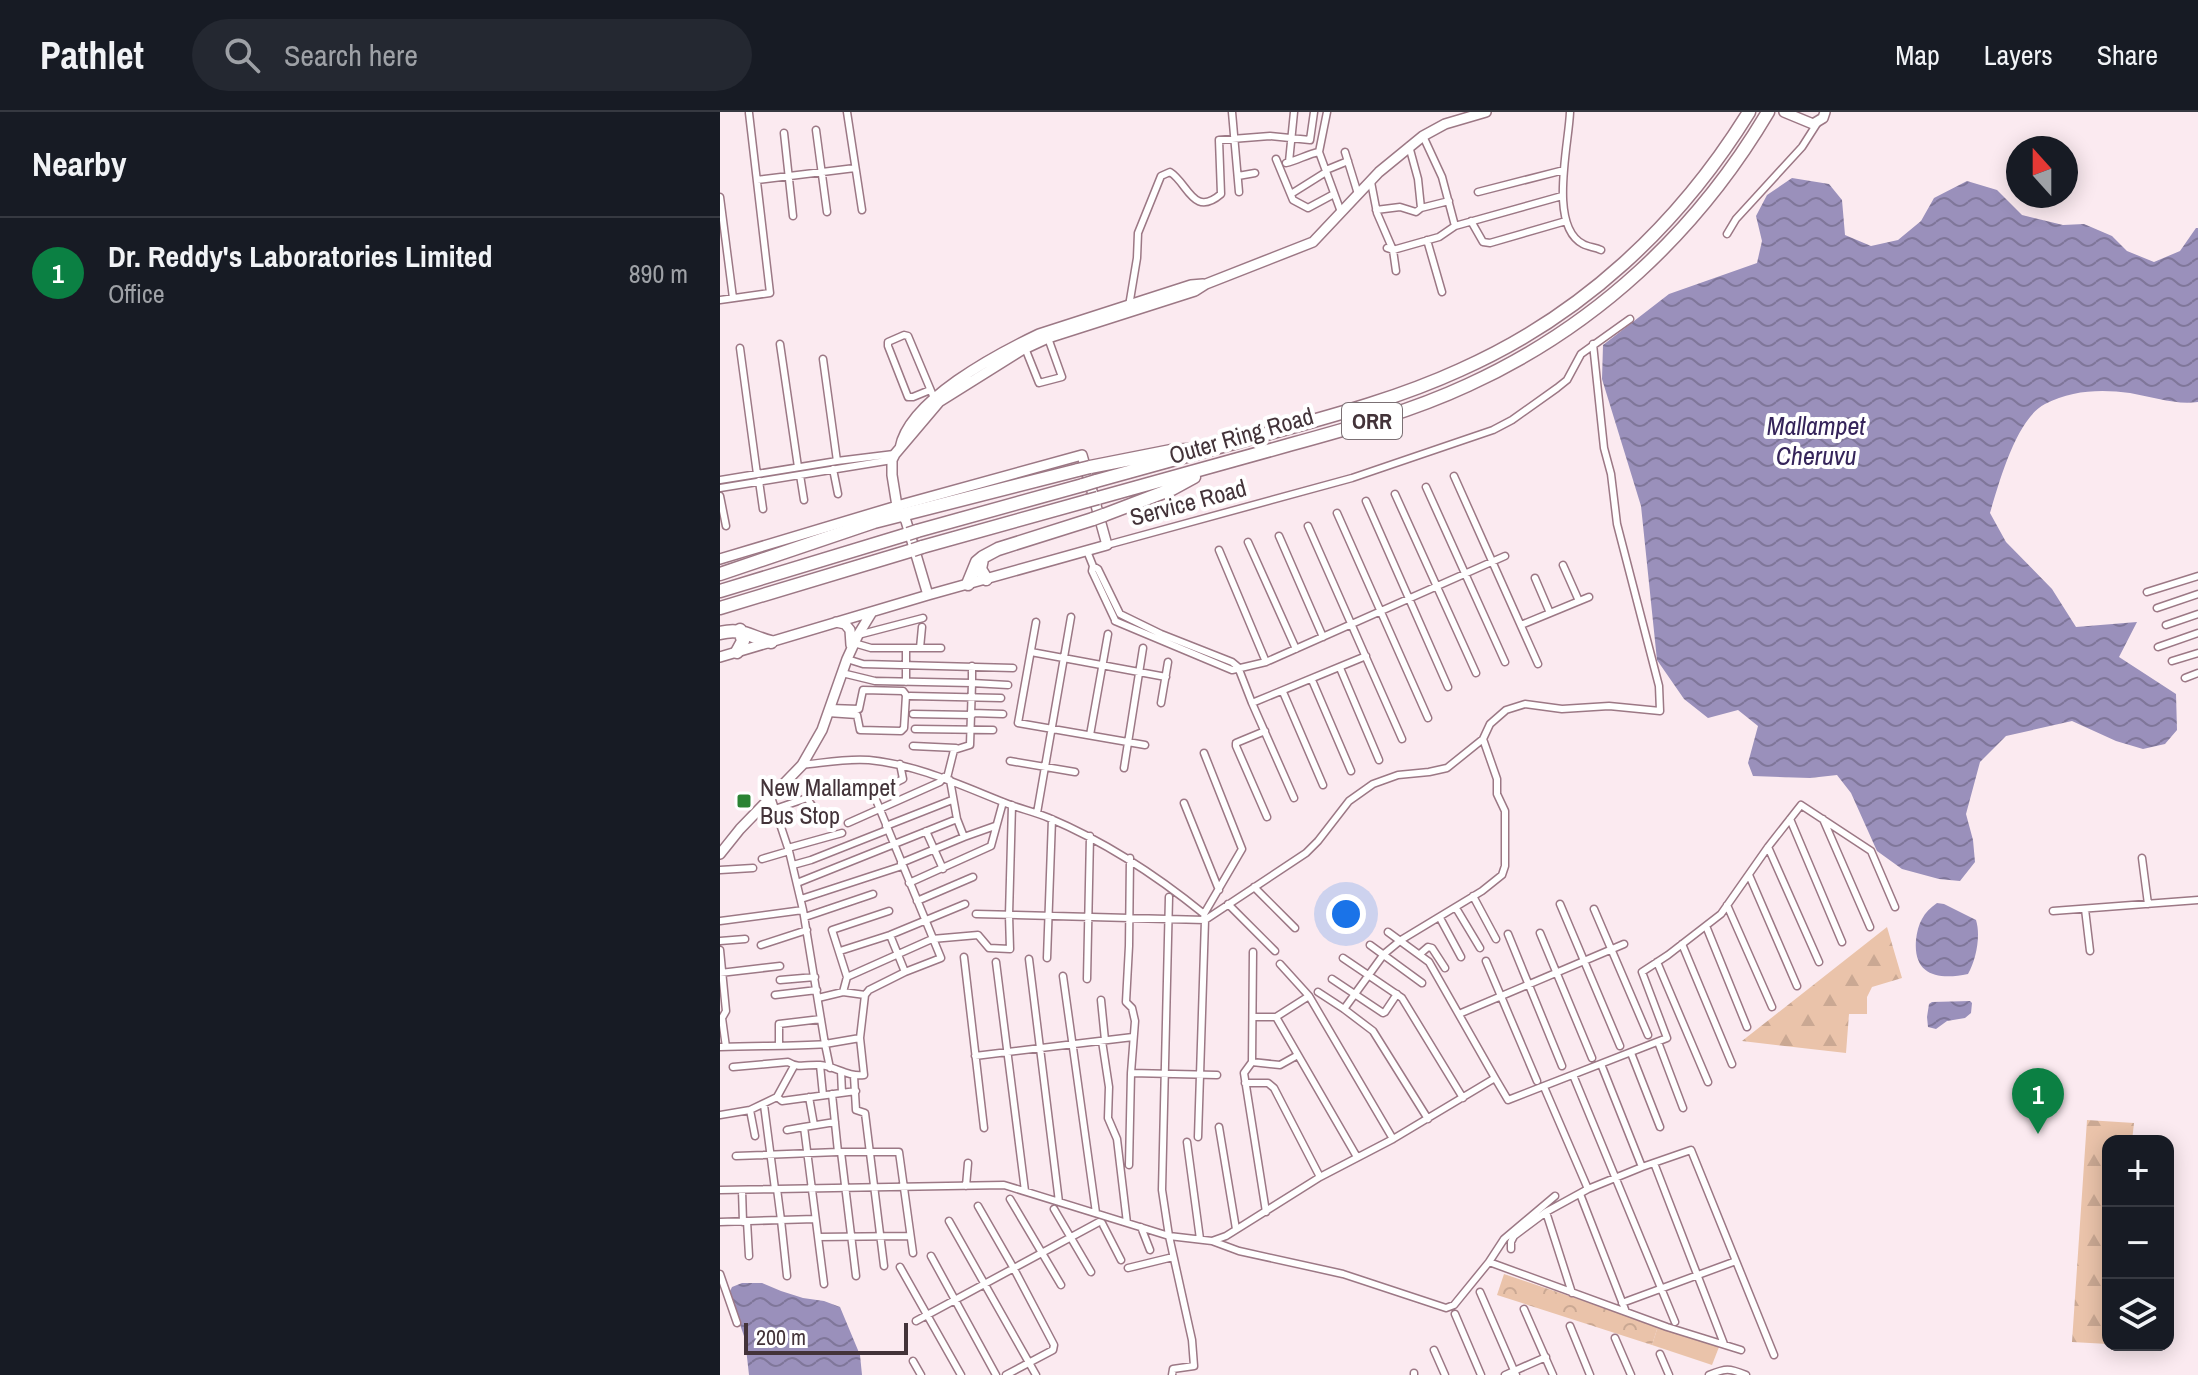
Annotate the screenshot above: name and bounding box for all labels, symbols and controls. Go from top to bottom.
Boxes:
search box [192,19,752,91]
text: Pathlet [40,30,144,81]
icon: search [220,33,264,77]
text: Search here [284,35,418,75]
text: Map [1895,36,1940,74]
text: Layers [1984,36,2053,74]
text: Share [2097,36,2158,74]
north arrow [2006,136,2078,208]
text: Nearby [32,141,127,187]
text: Dr. Reddy's Laboratories Limited [108,236,493,276]
text: 1 [52,256,64,291]
text: 890 m [629,256,688,291]
text: Office [108,276,165,311]
street label: Outer Ring Road [1165,399,1317,471]
road number: ORR [1342,403,1402,439]
water label: Mallampet Cheruvu [1767,408,1866,473]
street label: Service Road [1126,471,1250,533]
place label: New Mallampet Bus Stop [760,771,896,831]
marker: New Mallampet Bus Stop [735,792,753,810]
your location [1326,894,1366,934]
pin: 1 [2012,1068,2064,1134]
map controls [2102,1135,2174,1351]
button: + [2102,1135,2174,1207]
button: − [2102,1207,2174,1279]
button: layers [2102,1279,2174,1351]
scale bar [744,1319,908,1355]
text: 200 m [756,1322,806,1352]

